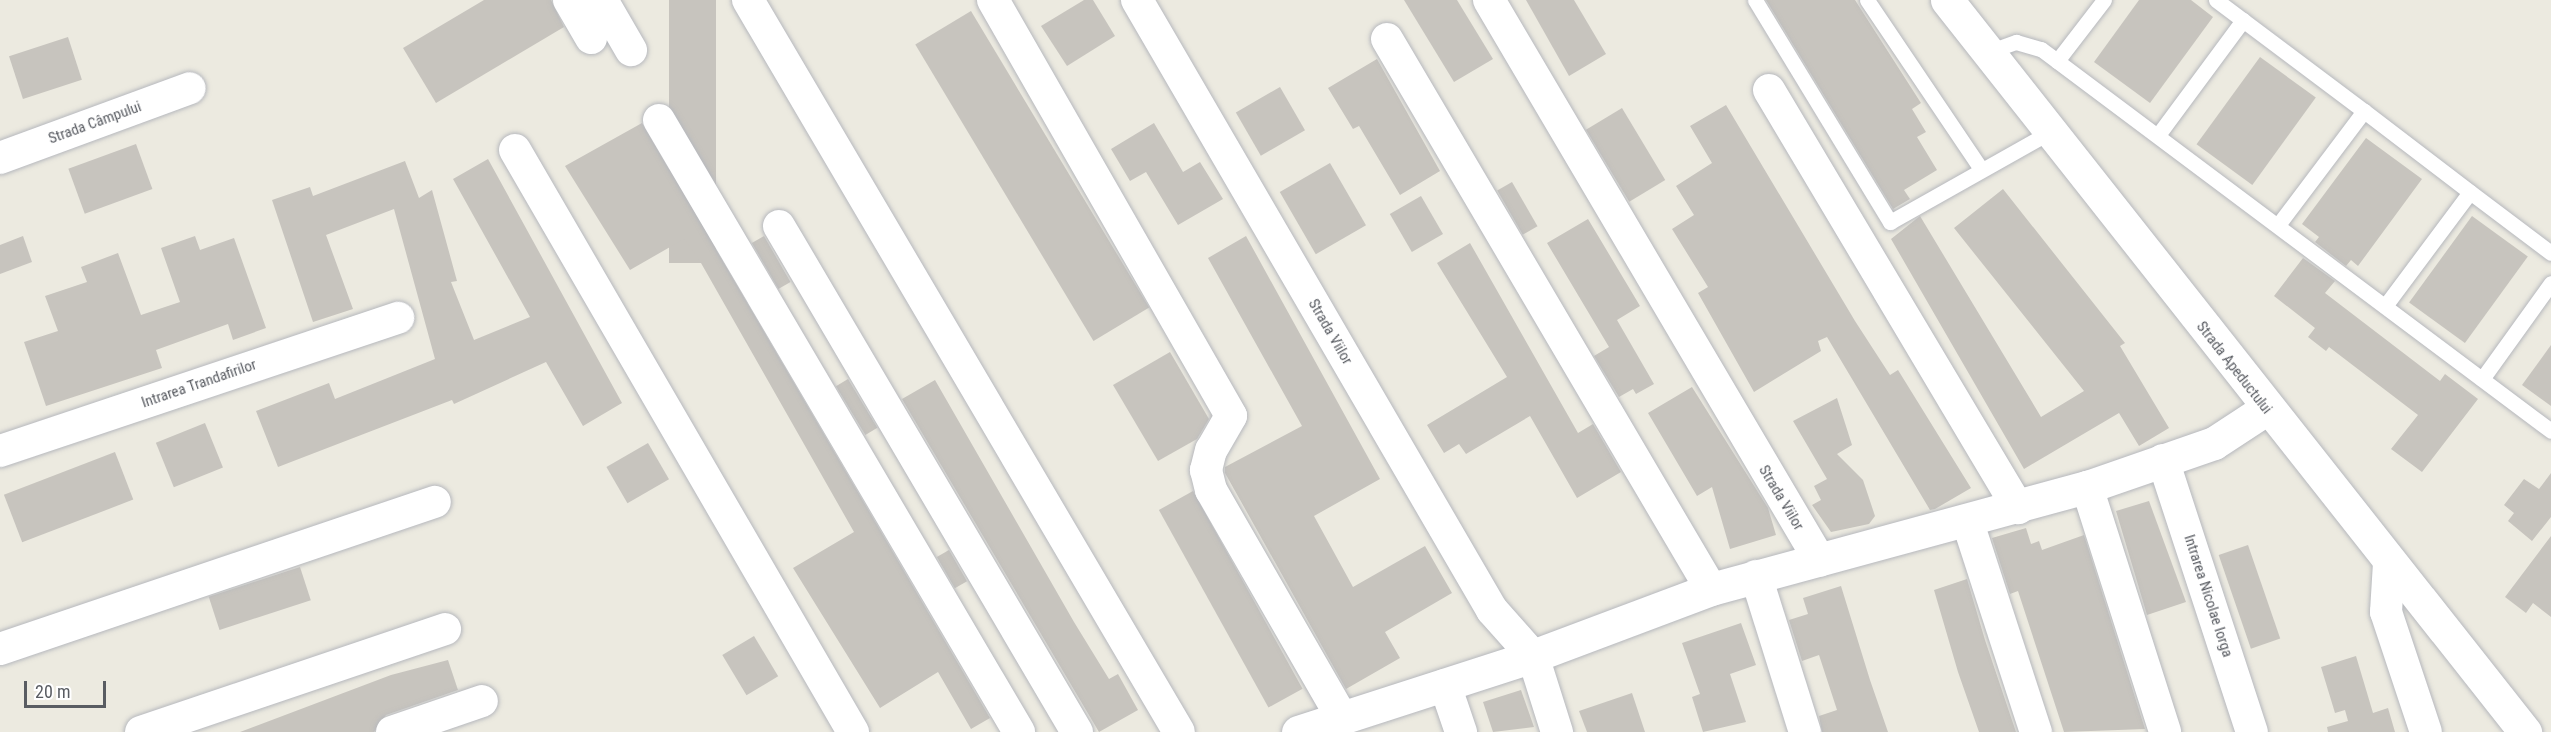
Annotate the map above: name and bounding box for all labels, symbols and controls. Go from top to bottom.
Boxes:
street label: Strada Câmpului [46,98,144,148]
street label: Strada Viilor [1304,296,1356,368]
street label: Strada Apeductului [2192,318,2276,418]
street label: Intrarea Trandafirilor [139,356,259,412]
street label: Strada Viilor [1755,462,1807,534]
street label: Intrarea Nicolae Iorga [2180,533,2236,659]
scale bar [27,669,110,707]
text: 20 m [35,681,70,702]

